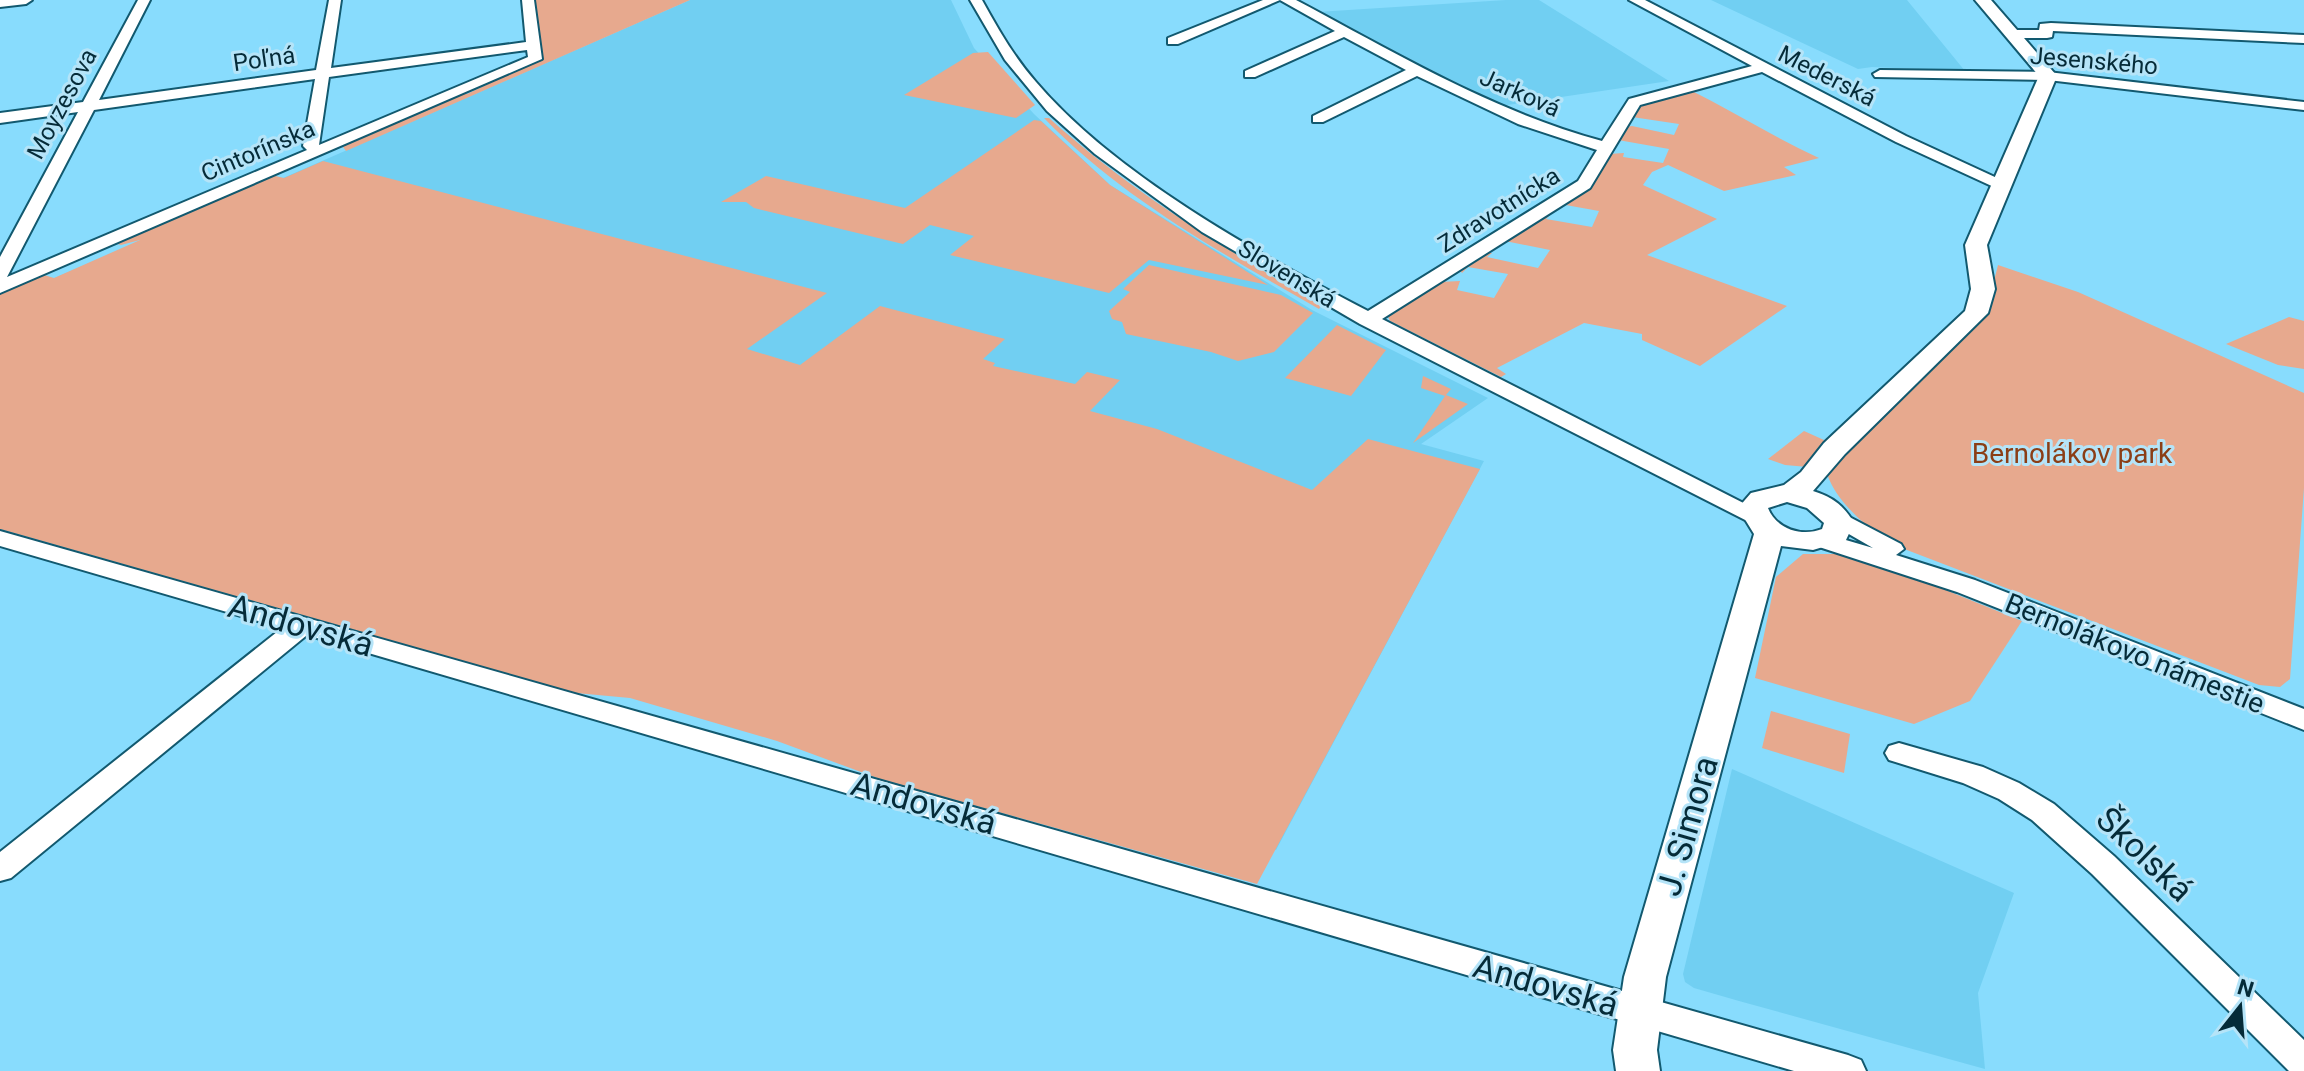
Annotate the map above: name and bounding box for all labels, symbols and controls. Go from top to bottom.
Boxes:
street label: Mederská [1774,40,1880,112]
street label: Poľná [231,41,297,77]
street label: Jesenského [2029,41,2159,81]
street label: Moyzesova [21,44,103,164]
street label: Jarková [1476,63,1564,123]
street label: Cintorínska [197,114,319,188]
street label: Zdravotnícka [1433,162,1565,258]
street label: Slovenská [1233,234,1341,314]
park label: Bernolákov park [1972,437,2173,470]
street label: Andovská [224,585,378,665]
street label: Bernolákovo námestie [2000,586,2269,721]
street label: J. Simora [1648,752,1726,900]
street label: Andovská [847,763,1001,843]
street label: Školská [2089,799,2201,909]
street label: Andovská [1469,945,1623,1025]
north arrow [2200,967,2280,1047]
text: N [2235,974,2257,1003]

